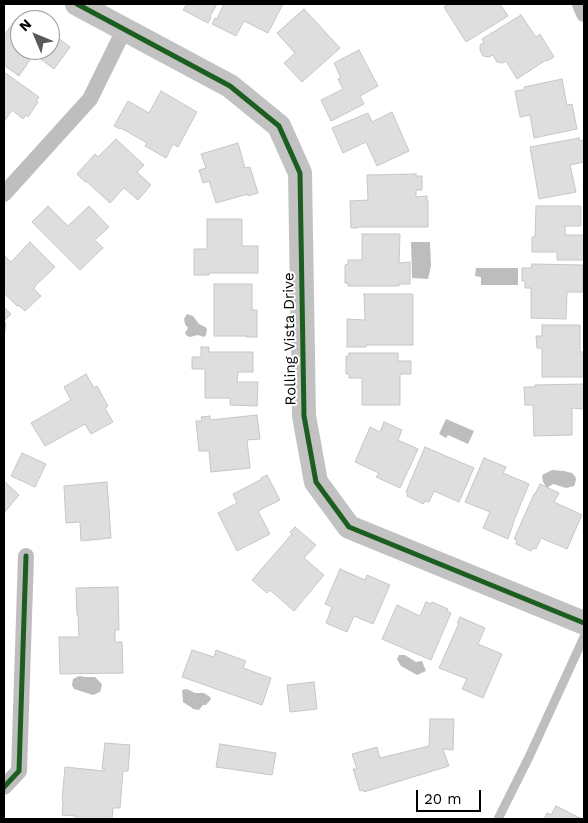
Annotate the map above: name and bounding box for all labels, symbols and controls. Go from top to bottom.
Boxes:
north arrow [10,10,60,60]
text: N [16,16,34,34]
street label: Rolling Vista Drive [280,272,300,406]
scale bar [418,780,483,812]
text: 20 m [424,790,462,808]

